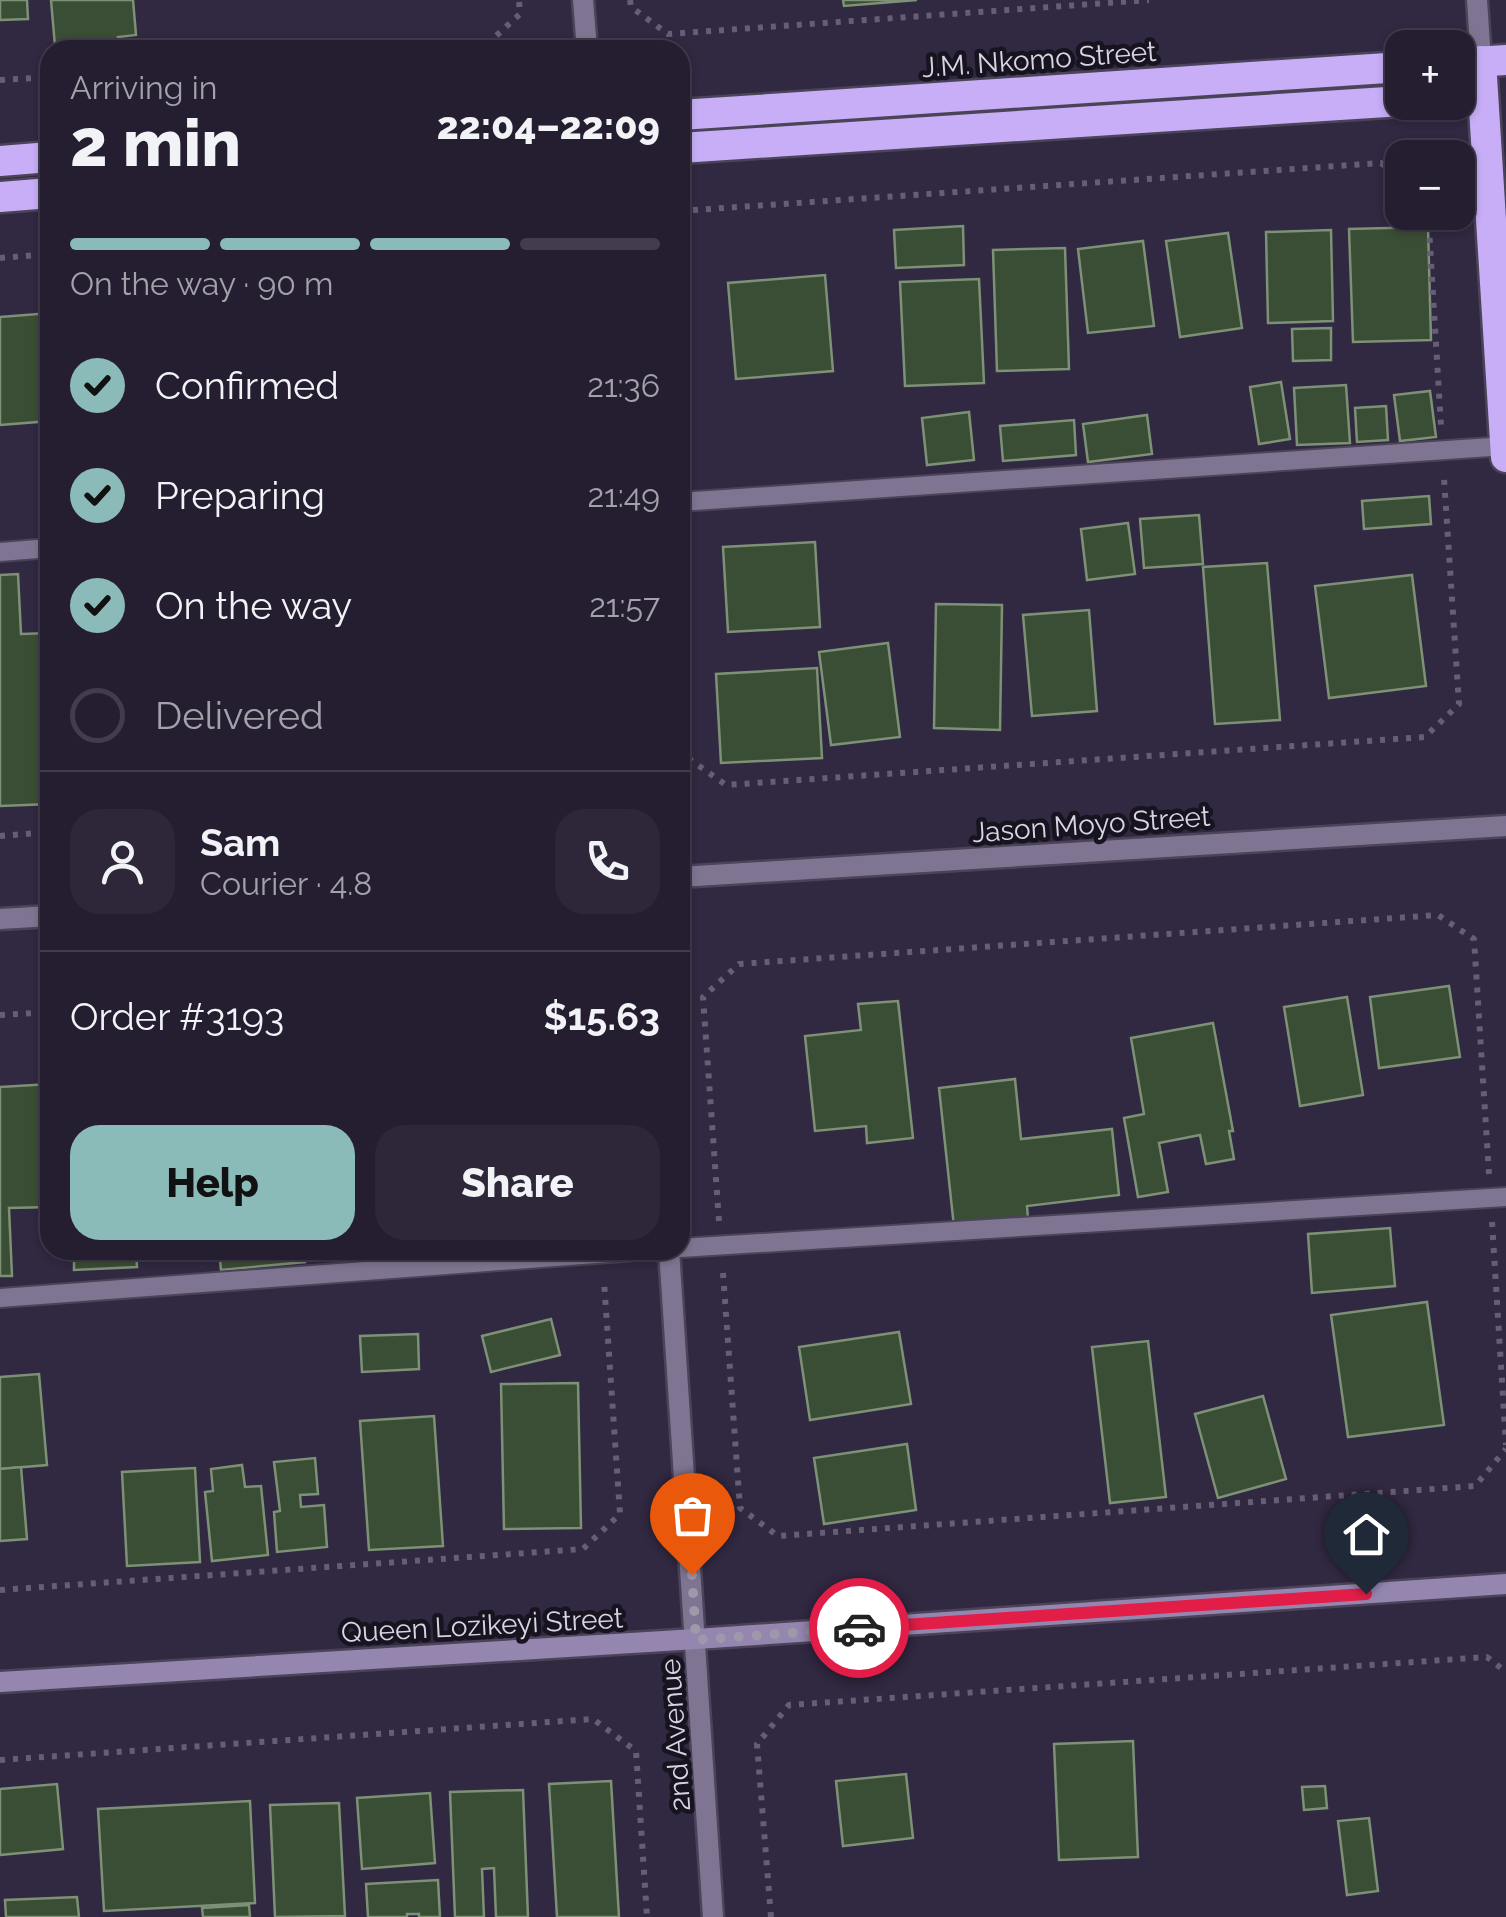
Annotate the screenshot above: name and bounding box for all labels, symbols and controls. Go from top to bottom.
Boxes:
map controls [1385,30,1475,230]
button: + [1385,30,1475,120]
street label: J.M. Nkomo Street [921,35,1158,84]
text: Arriving in [70,69,217,106]
text: 22:04–22:09 [437,103,660,148]
text: 2 min [70,105,241,181]
button: − [1385,140,1475,230]
text: On the way · 90 m [70,265,333,302]
icon: check [70,358,125,413]
text: Confirmed [155,363,339,408]
text: 21:36 [587,367,660,404]
icon: check [70,468,125,523]
text: Preparing [155,473,325,518]
text: 21:49 [587,477,660,514]
icon: check [70,578,125,633]
text: On the way [155,583,352,628]
text: 21:57 [589,587,660,624]
text: Delivered [155,693,324,738]
street label: Jason Moyo Street [971,800,1212,849]
button: person [70,809,175,914]
button: phone [555,809,660,914]
text: Sam [200,820,280,865]
text: Courier · 4.8 [200,865,372,902]
text: Order #3193 [70,994,284,1039]
text: $15.63 [543,994,660,1039]
button: Help [70,1125,355,1240]
button: Share [375,1125,660,1240]
pin [650,1473,735,1576]
icon: bag [665,1488,720,1543]
pin [1324,1492,1409,1595]
icon: home [1339,1507,1394,1562]
courier [809,1578,909,1678]
icon: car [832,1601,887,1656]
street label: Queen Lozikeyi Street [340,1602,624,1649]
street label: 2nd Avenue [654,1658,697,1812]

